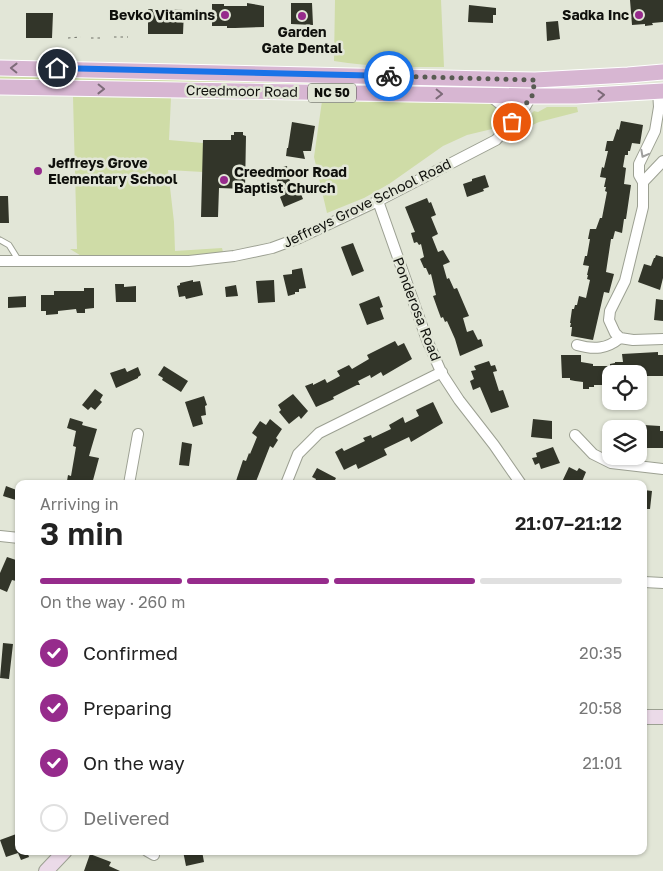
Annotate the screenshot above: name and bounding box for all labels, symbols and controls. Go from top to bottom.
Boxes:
place label: Bevko Vitamins [109,6,215,23]
place label: Sadka Inc [562,6,629,23]
marker: Bevko Vitamins [219,9,231,21]
marker: Sadka Inc [633,9,645,21]
marker: Garden Gate Dental [296,10,308,22]
place label: Garden Gate Dental [262,23,343,56]
pin [36,47,78,89]
courier [364,51,414,101]
icon: home [43,54,71,82]
icon: bike [375,62,403,90]
one-way arrow [10,63,18,73]
street label: Creedmoor Road [186,81,298,100]
one-way arrow [98,84,105,94]
road number: NC 50 [308,84,356,102]
one-way arrow [435,89,443,99]
one-way arrow [597,89,605,100]
pin [491,101,533,143]
icon: bag [498,108,526,136]
one-way arrow [640,149,650,158]
place label: Jeffreys Grove Elementary School [48,154,178,187]
street label: Jeffreys Grove School Road [280,154,454,251]
place label: Creedmoor Road Baptist Church [234,163,347,196]
marker: Jeffreys Grove Elementary School [32,165,44,177]
marker: Creedmoor Road Baptist Church [218,174,230,186]
street label: Ponderosa Road [390,255,445,363]
map controls [602,365,647,465]
button: locate [602,365,647,410]
button: layers [602,420,647,465]
text: Arriving in [40,494,119,514]
text: 21:07–21:12 [515,511,622,534]
text: 3 min [40,514,123,552]
text: On the way · 260 m [40,592,185,612]
icon: check [40,639,68,667]
text: Confirmed [83,641,178,664]
text: 20:35 [579,643,622,663]
icon: check [40,694,68,722]
text: Preparing [83,696,172,719]
text: 20:58 [579,698,622,718]
icon: check [40,749,68,777]
text: On the way [83,751,185,774]
text: 21:01 [582,753,622,773]
text: Delivered [83,806,170,829]

